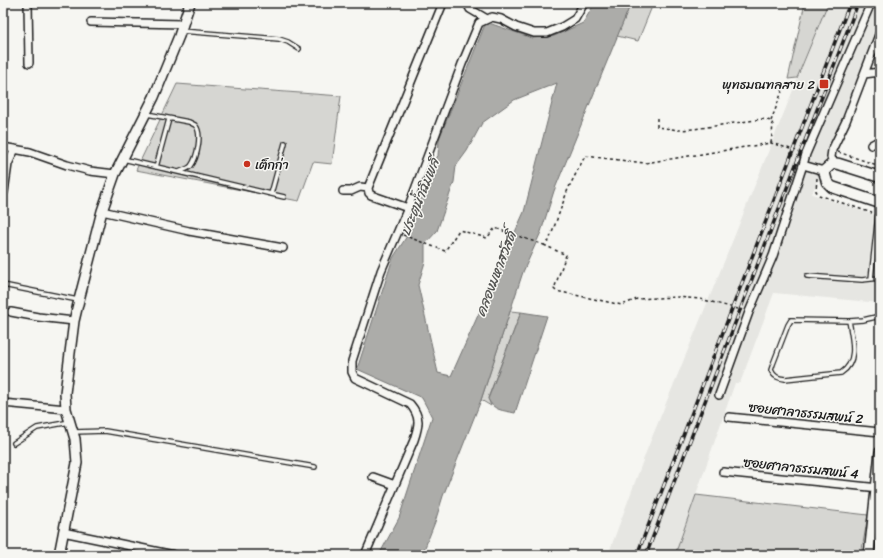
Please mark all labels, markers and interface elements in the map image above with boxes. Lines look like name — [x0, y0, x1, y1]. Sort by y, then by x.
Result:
place label: พุทธมณฑลสาย 2 — [722, 73, 815, 96]
marker: พุทธมณฑลสาย 2 — [818, 78, 830, 90]
water label: ประตูน้ำฉิมพลี — [393, 150, 449, 239]
place label: เต็กก่า — [255, 153, 289, 176]
marker: เต็กก่า — [242, 159, 252, 169]
water label: คลองมหาสวัสดิ์ — [468, 221, 526, 320]
street label: ซอยศาลาธรรมสพน์ 2 — [748, 396, 865, 431]
street label: ซอยศาลาธรรมสพน์ 4 — [742, 451, 860, 485]

